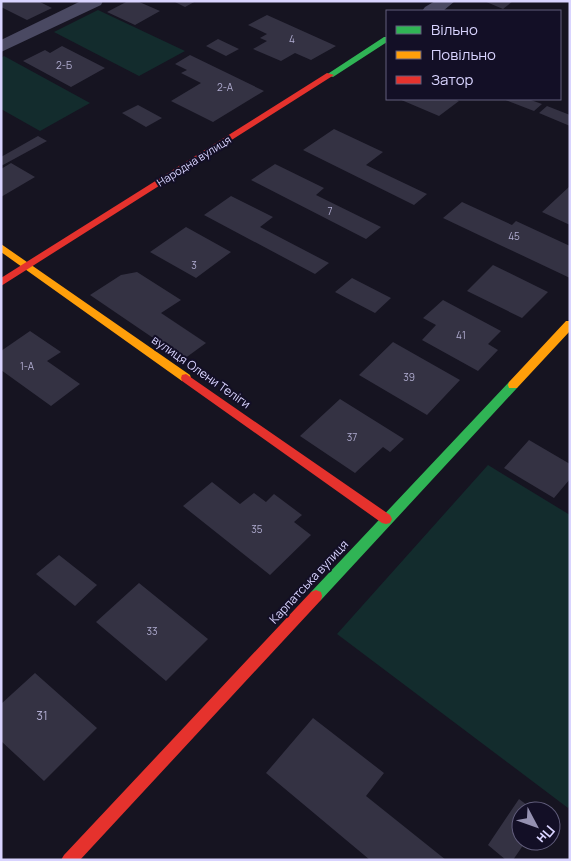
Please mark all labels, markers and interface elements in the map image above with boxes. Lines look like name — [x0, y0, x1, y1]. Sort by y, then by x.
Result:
legend — [386, 10, 561, 100]
text: Вільно — [431, 19, 478, 40]
house number: 4 — [289, 32, 295, 46]
text: Повільно — [431, 44, 496, 65]
house number: 2-Б — [56, 58, 72, 72]
text: Затор — [431, 69, 474, 90]
house number: 2-А — [217, 80, 234, 94]
street label: Народна вулиця — [154, 132, 234, 189]
house number: 7 — [327, 204, 333, 218]
house number: 45 — [508, 229, 520, 243]
house number: 3 — [191, 258, 197, 272]
house number: 41 — [456, 328, 466, 342]
street label: вулиця Олени Теліги — [148, 331, 254, 412]
house number: 1-А — [20, 359, 35, 373]
house number: 39 — [403, 370, 415, 384]
house number: 37 — [347, 430, 357, 444]
house number: 35 — [251, 522, 263, 536]
street label: Карпатська вулиця — [265, 536, 352, 627]
house number: 33 — [146, 624, 158, 638]
house number: 31 — [36, 707, 48, 724]
north arrow — [511, 801, 561, 851]
text: Пн — [533, 822, 560, 848]

